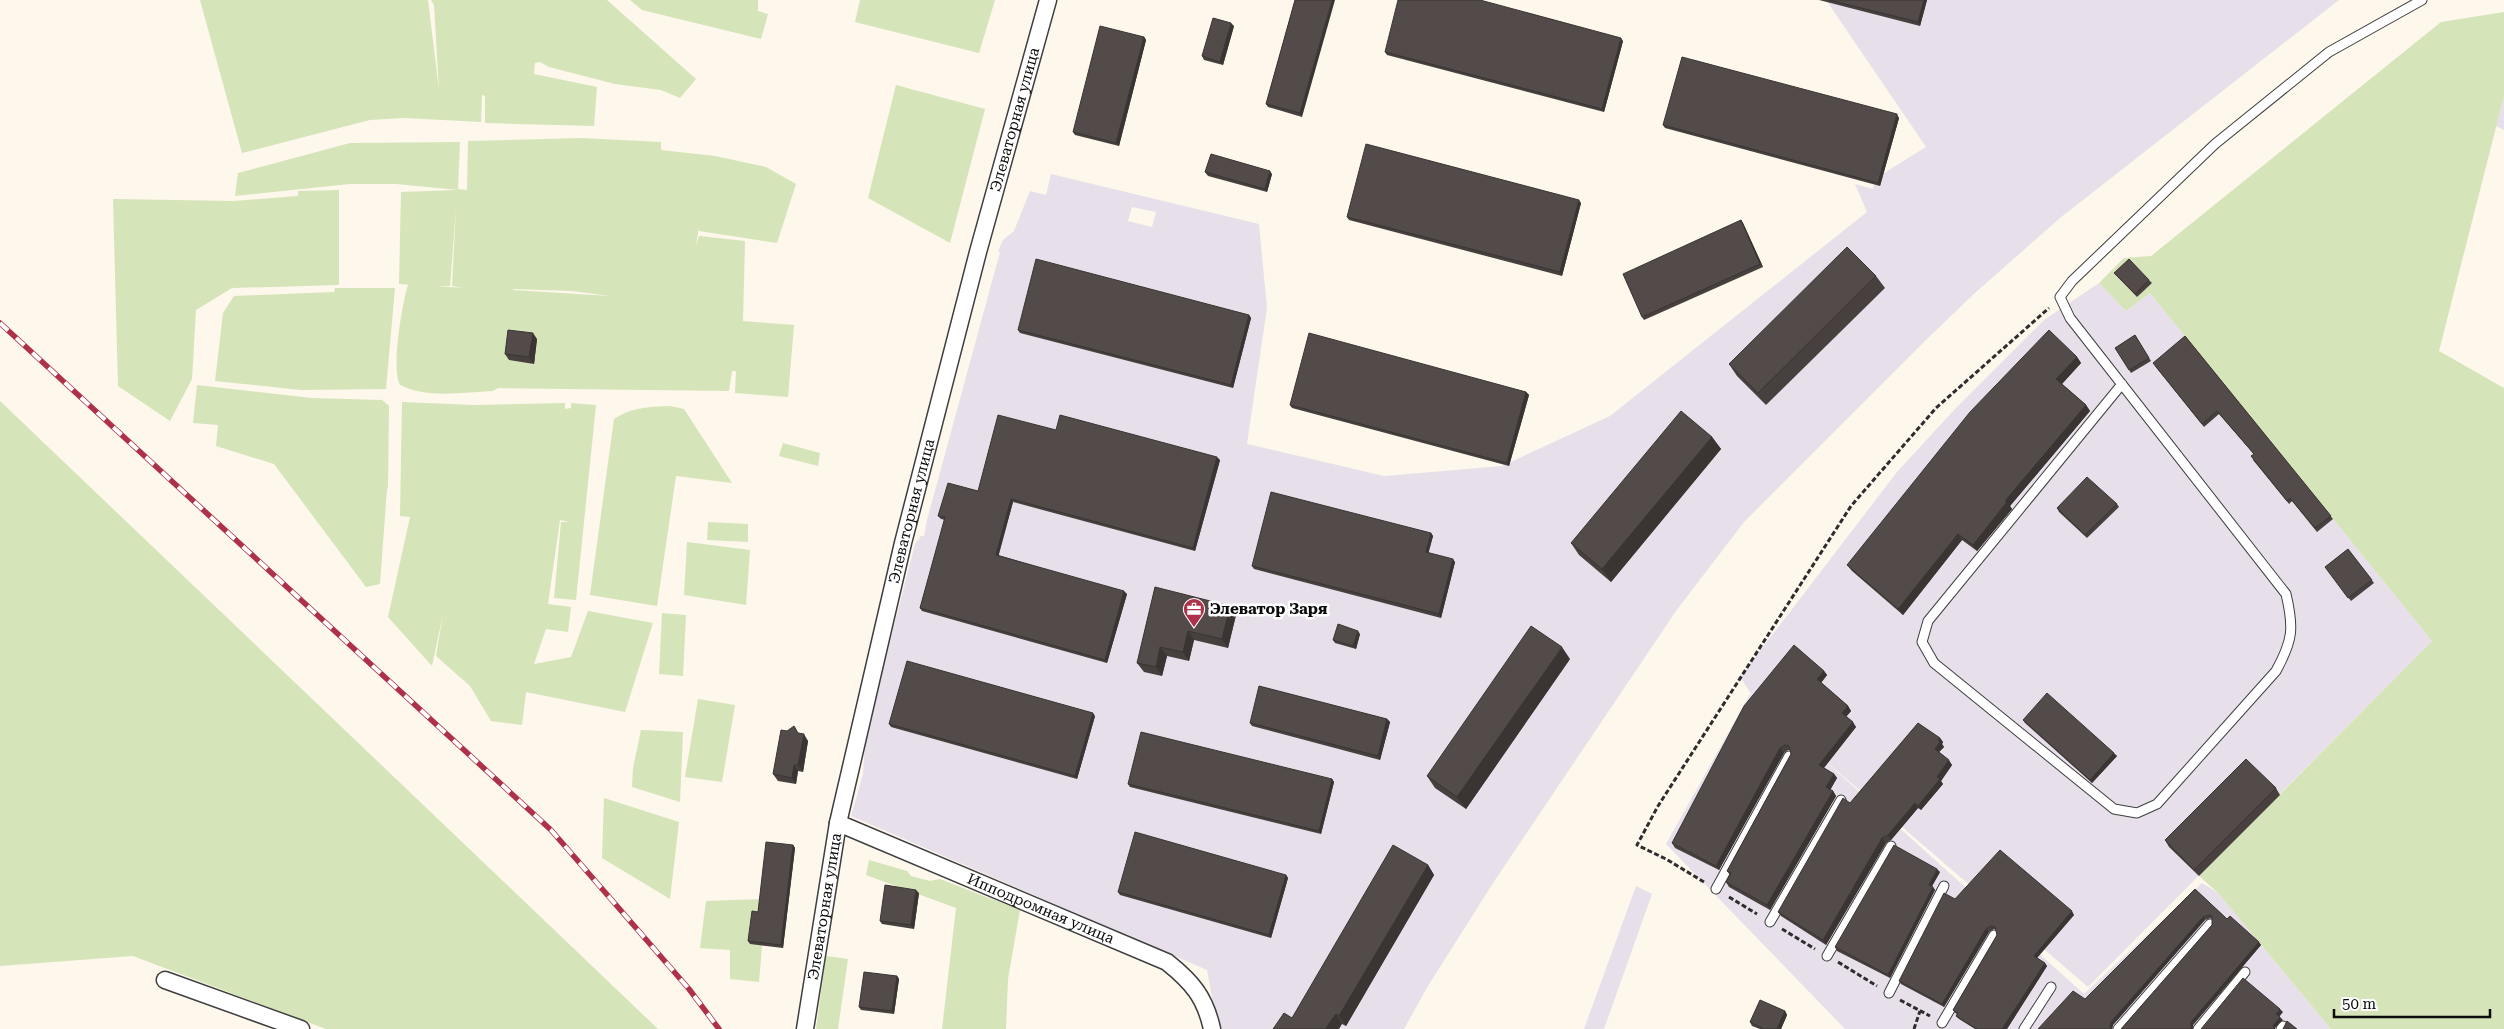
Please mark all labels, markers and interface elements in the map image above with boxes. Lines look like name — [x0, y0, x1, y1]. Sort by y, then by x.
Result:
street label: Элеваторная улица — [986, 45, 1043, 194]
street label: Элеваторная улица — [885, 437, 939, 585]
office icon: Элеватор Заря — [1182, 597, 1206, 628]
place label: Элеватор Заря — [1210, 600, 1328, 618]
street label: Элеваторная улица — [804, 832, 845, 981]
street label: Ипподромная улица — [964, 870, 1117, 948]
scale bar — [2334, 986, 2490, 1018]
text: 50 m — [2342, 995, 2377, 1013]

